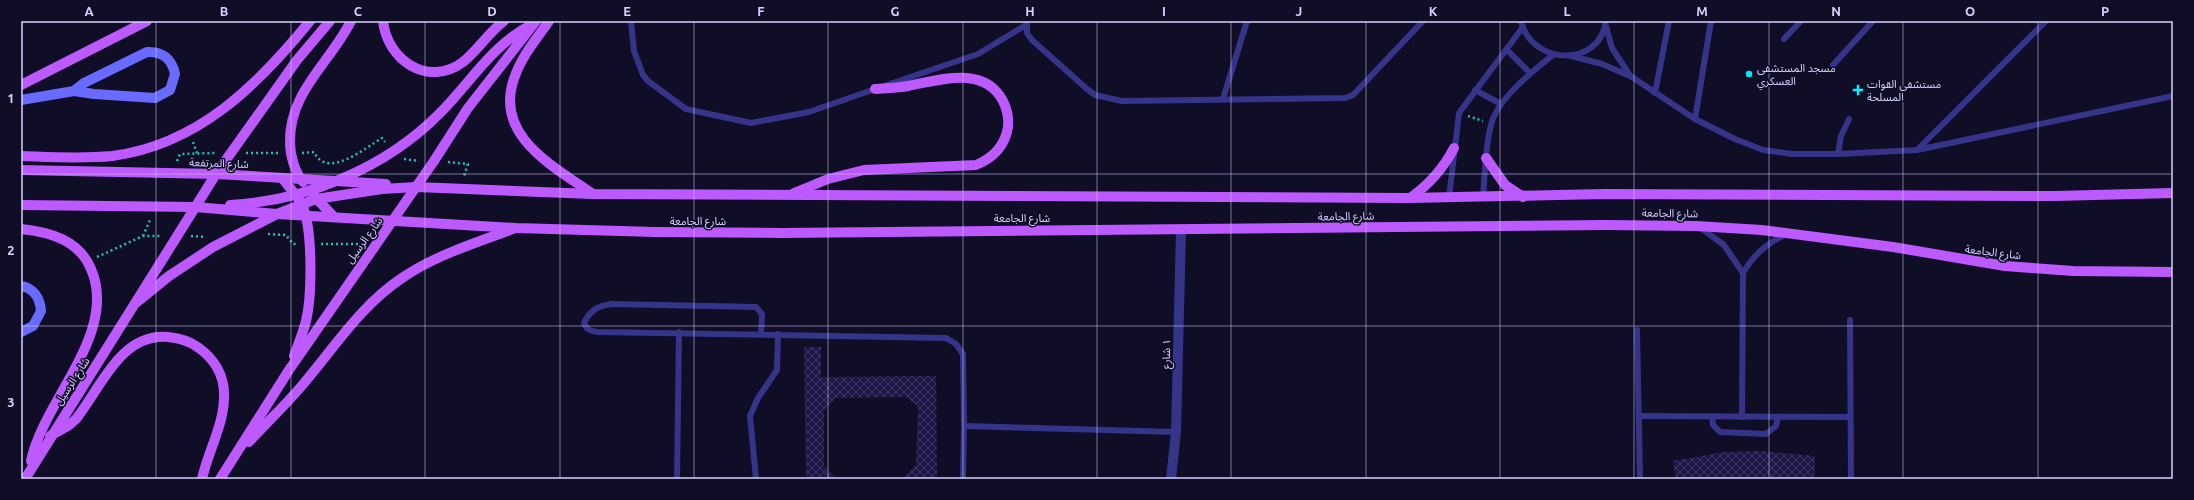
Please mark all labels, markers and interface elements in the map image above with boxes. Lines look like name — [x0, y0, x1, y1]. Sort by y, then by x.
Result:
text: A — [84, 4, 94, 18]
text: B — [220, 4, 229, 18]
text: C — [354, 4, 363, 18]
text: D — [487, 4, 497, 18]
text: E — [623, 4, 631, 18]
text: F — [757, 4, 765, 18]
text: G — [891, 4, 900, 18]
text: H — [1025, 4, 1035, 18]
text: I — [1162, 4, 1166, 18]
text: J — [1296, 4, 1302, 18]
text: K — [1429, 4, 1438, 18]
text: L — [1563, 4, 1571, 18]
text: M — [1696, 4, 1708, 18]
text: N — [1831, 4, 1841, 18]
text: O — [1965, 4, 1975, 18]
text: P — [2101, 4, 2109, 18]
place label: مسجد المستشفى العسكري — [1757, 62, 1836, 91]
marker: مسجد المستشفى العسكري — [1744, 69, 1754, 79]
place label: مستشفى القوات المسلحة — [1867, 78, 1942, 103]
marker: مستشفى القوات المسلحة — [1852, 84, 1864, 96]
text: 1 — [7, 91, 15, 105]
street label: شارع المرتفعة — [189, 156, 249, 172]
street label: شارع الجامعة — [1642, 207, 1699, 221]
street label: شارع الجامعة — [1318, 210, 1375, 224]
street label: شارع الجامعة — [994, 212, 1051, 226]
street label: شارع الرسيل — [343, 214, 387, 267]
street label: شارع الجامعة — [670, 215, 727, 229]
text: 2 — [7, 243, 15, 257]
street label: شارع الجامعة — [1964, 243, 2022, 263]
street label: ١ شارع — [1160, 339, 1174, 369]
street label: شارع الرسيل — [52, 355, 94, 408]
text: 3 — [7, 395, 15, 409]

